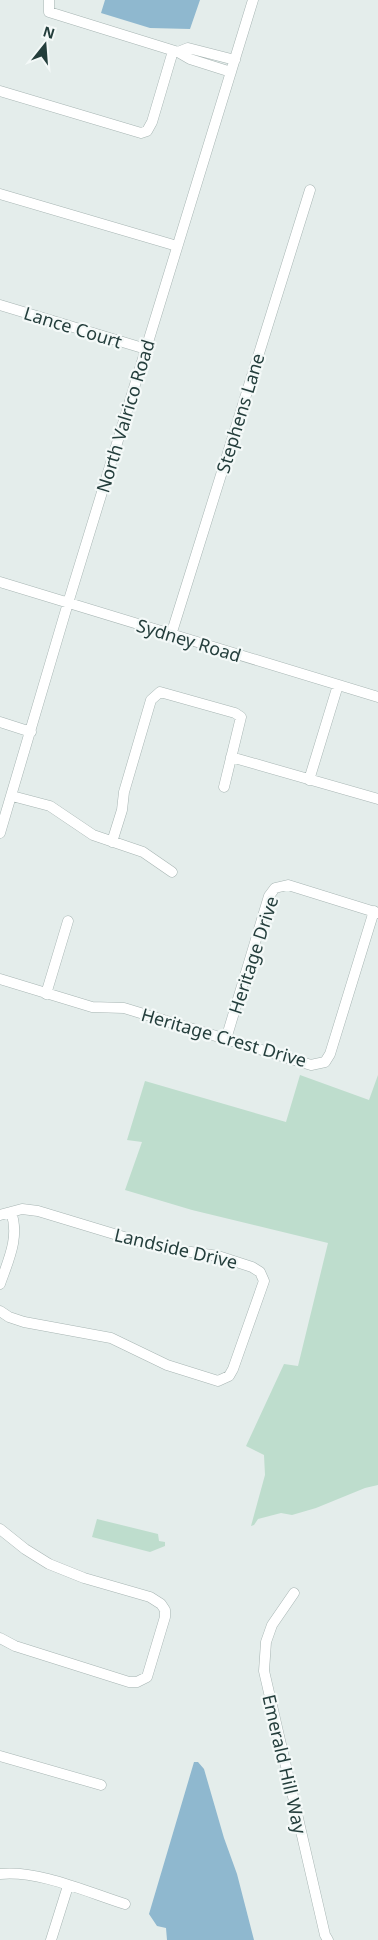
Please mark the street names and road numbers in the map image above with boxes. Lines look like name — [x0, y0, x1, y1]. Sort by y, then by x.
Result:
street label: Lance Court — [21, 301, 125, 353]
street label: North Valrico Road — [90, 336, 160, 496]
street label: Stephens Lane — [210, 350, 270, 476]
street label: Sydney Road — [134, 613, 244, 667]
street label: Heritage Drive — [223, 893, 283, 1017]
street label: Heritage Crest Drive — [139, 1002, 309, 1072]
street label: Landside Drive — [112, 1222, 240, 1274]
street label: Emerald Hill Way — [257, 1692, 313, 1837]

